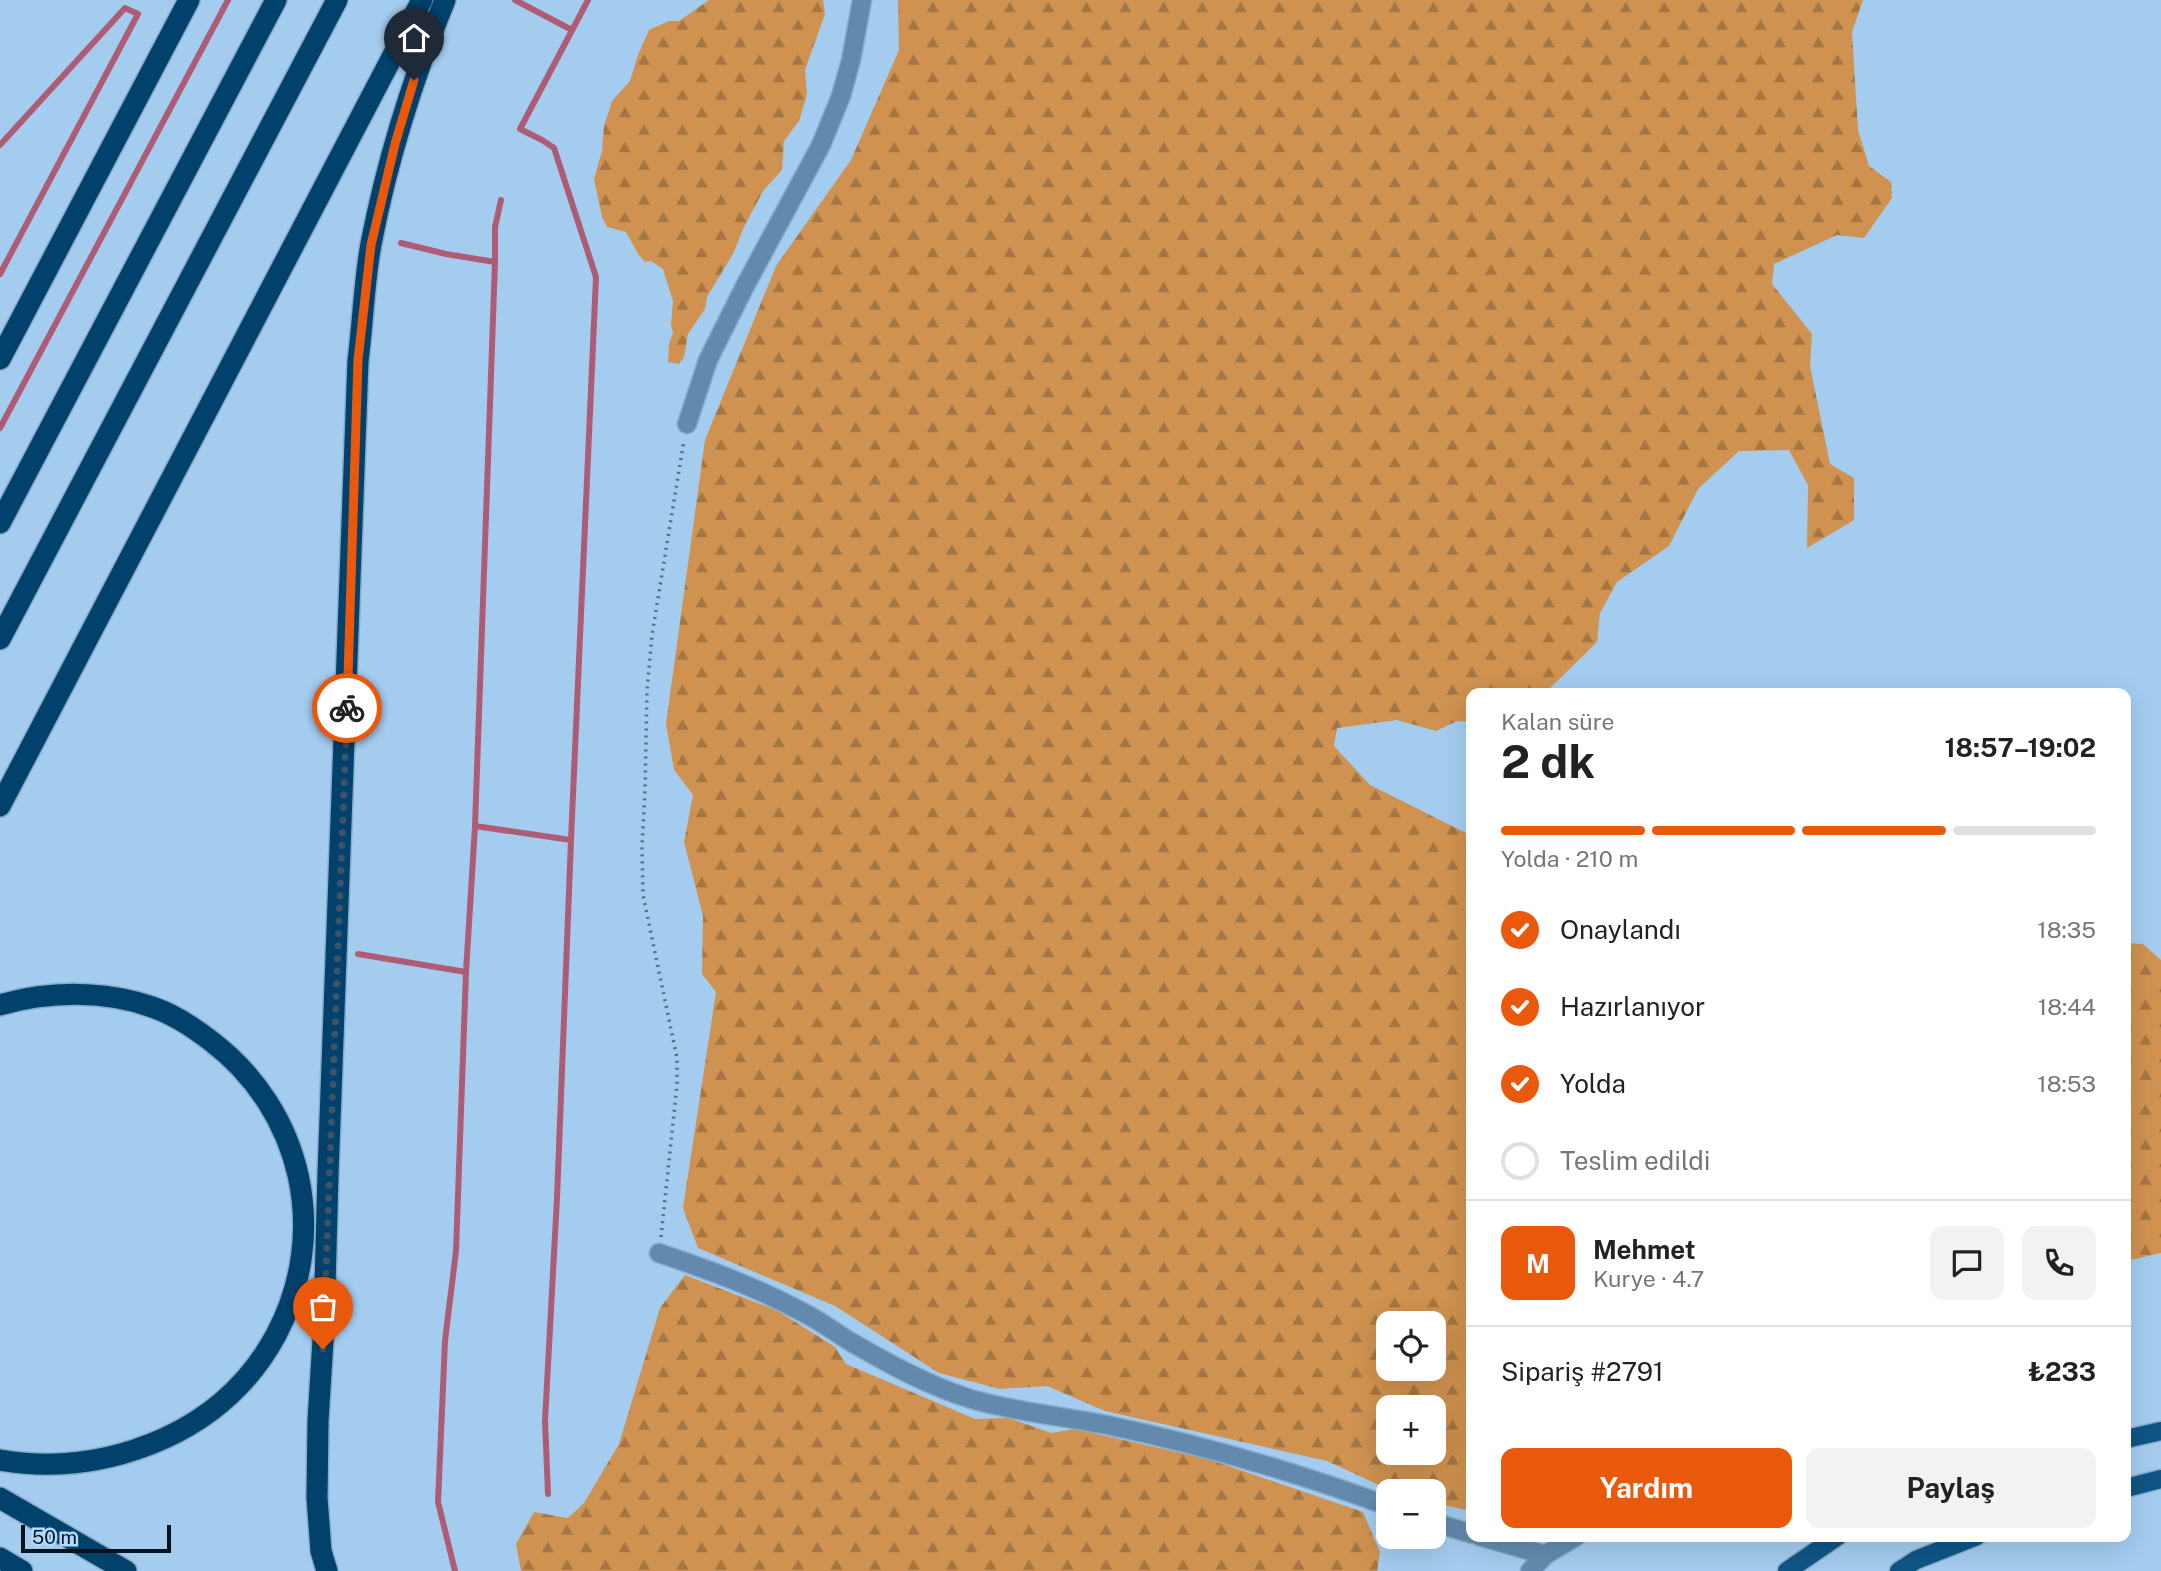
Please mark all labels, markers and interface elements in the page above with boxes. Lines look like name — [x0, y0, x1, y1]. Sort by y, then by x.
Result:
pin — [384, 8, 444, 80]
icon: home — [395, 19, 433, 57]
courier — [312, 673, 382, 743]
icon: bike — [328, 689, 366, 727]
text: Kalan süre — [1501, 708, 1615, 735]
text: 18:57–19:02 — [1944, 732, 2096, 763]
text: 2 dk — [1501, 734, 1595, 788]
text: Yolda · 210 m — [1501, 845, 1638, 872]
icon: check — [1501, 911, 1539, 949]
text: Onaylandı — [1560, 914, 1681, 945]
text: 18:35 — [2037, 916, 2096, 943]
icon: check — [1501, 988, 1539, 1026]
text: Hazırlanıyor — [1560, 991, 1705, 1022]
text: 18:44 — [2038, 993, 2096, 1020]
icon: check — [1501, 1065, 1539, 1103]
text: Yolda — [1560, 1068, 1626, 1099]
text: 18:53 — [2037, 1070, 2096, 1097]
text: Teslim edildi — [1560, 1145, 1710, 1176]
button: chat — [1930, 1226, 2004, 1300]
button: phone — [2022, 1226, 2096, 1300]
text: Mehmet — [1593, 1234, 1696, 1265]
text: M — [1526, 1248, 1550, 1279]
text: Kurye · 4.7 — [1593, 1265, 1704, 1292]
pin — [293, 1277, 353, 1349]
icon: bag — [304, 1288, 342, 1326]
map controls — [1376, 1311, 1446, 1549]
button: locate — [1376, 1311, 1446, 1381]
text: Sipariş #2791 — [1501, 1356, 1664, 1387]
text: ₺233 — [2028, 1356, 2096, 1387]
button: + — [1376, 1395, 1446, 1465]
button: Yardım — [1501, 1448, 1792, 1528]
button: Paylaş — [1806, 1448, 2096, 1528]
button: − — [1376, 1479, 1446, 1549]
scale bar — [21, 1522, 172, 1554]
text: 50 m — [32, 1526, 77, 1548]

